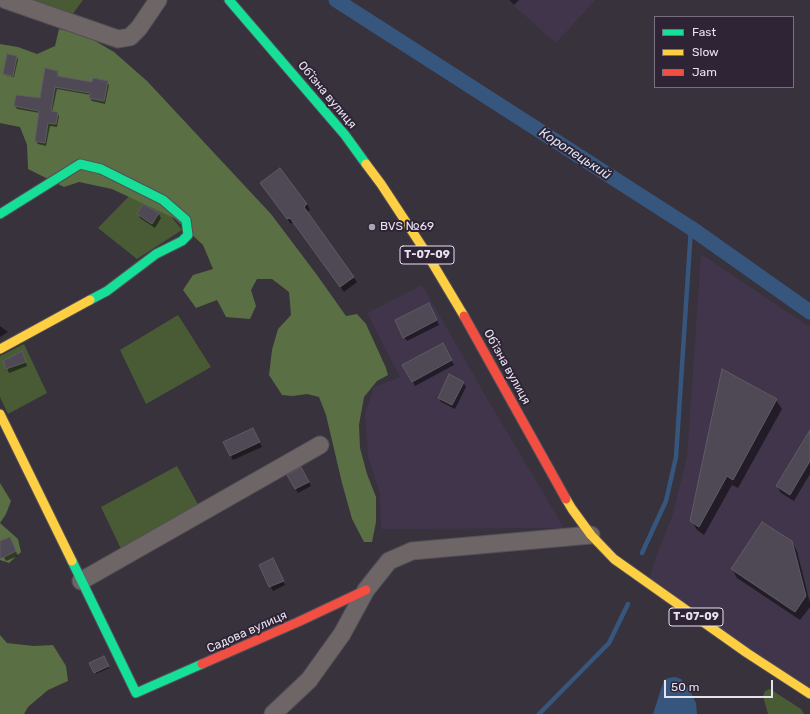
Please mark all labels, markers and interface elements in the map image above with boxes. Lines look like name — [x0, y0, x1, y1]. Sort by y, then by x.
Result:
legend — [654, 16, 794, 88]
text: Fast — [692, 25, 716, 39]
text: Slow — [692, 45, 719, 59]
street label: Обʼїзна вулиця — [295, 58, 359, 132]
text: Jam — [692, 65, 717, 79]
water label: Коропецький — [536, 125, 614, 183]
place label: BVS №69 — [380, 220, 434, 234]
marker: BVS №69 — [367, 222, 377, 232]
road number: Т-07-09 — [400, 246, 454, 264]
street label: Обʼїзна вулиця — [480, 327, 534, 407]
street label: Садова вулиця — [205, 608, 289, 656]
road number: Т-07-09 — [669, 608, 723, 626]
scale bar — [666, 672, 775, 698]
text: 50 m — [671, 680, 699, 694]

